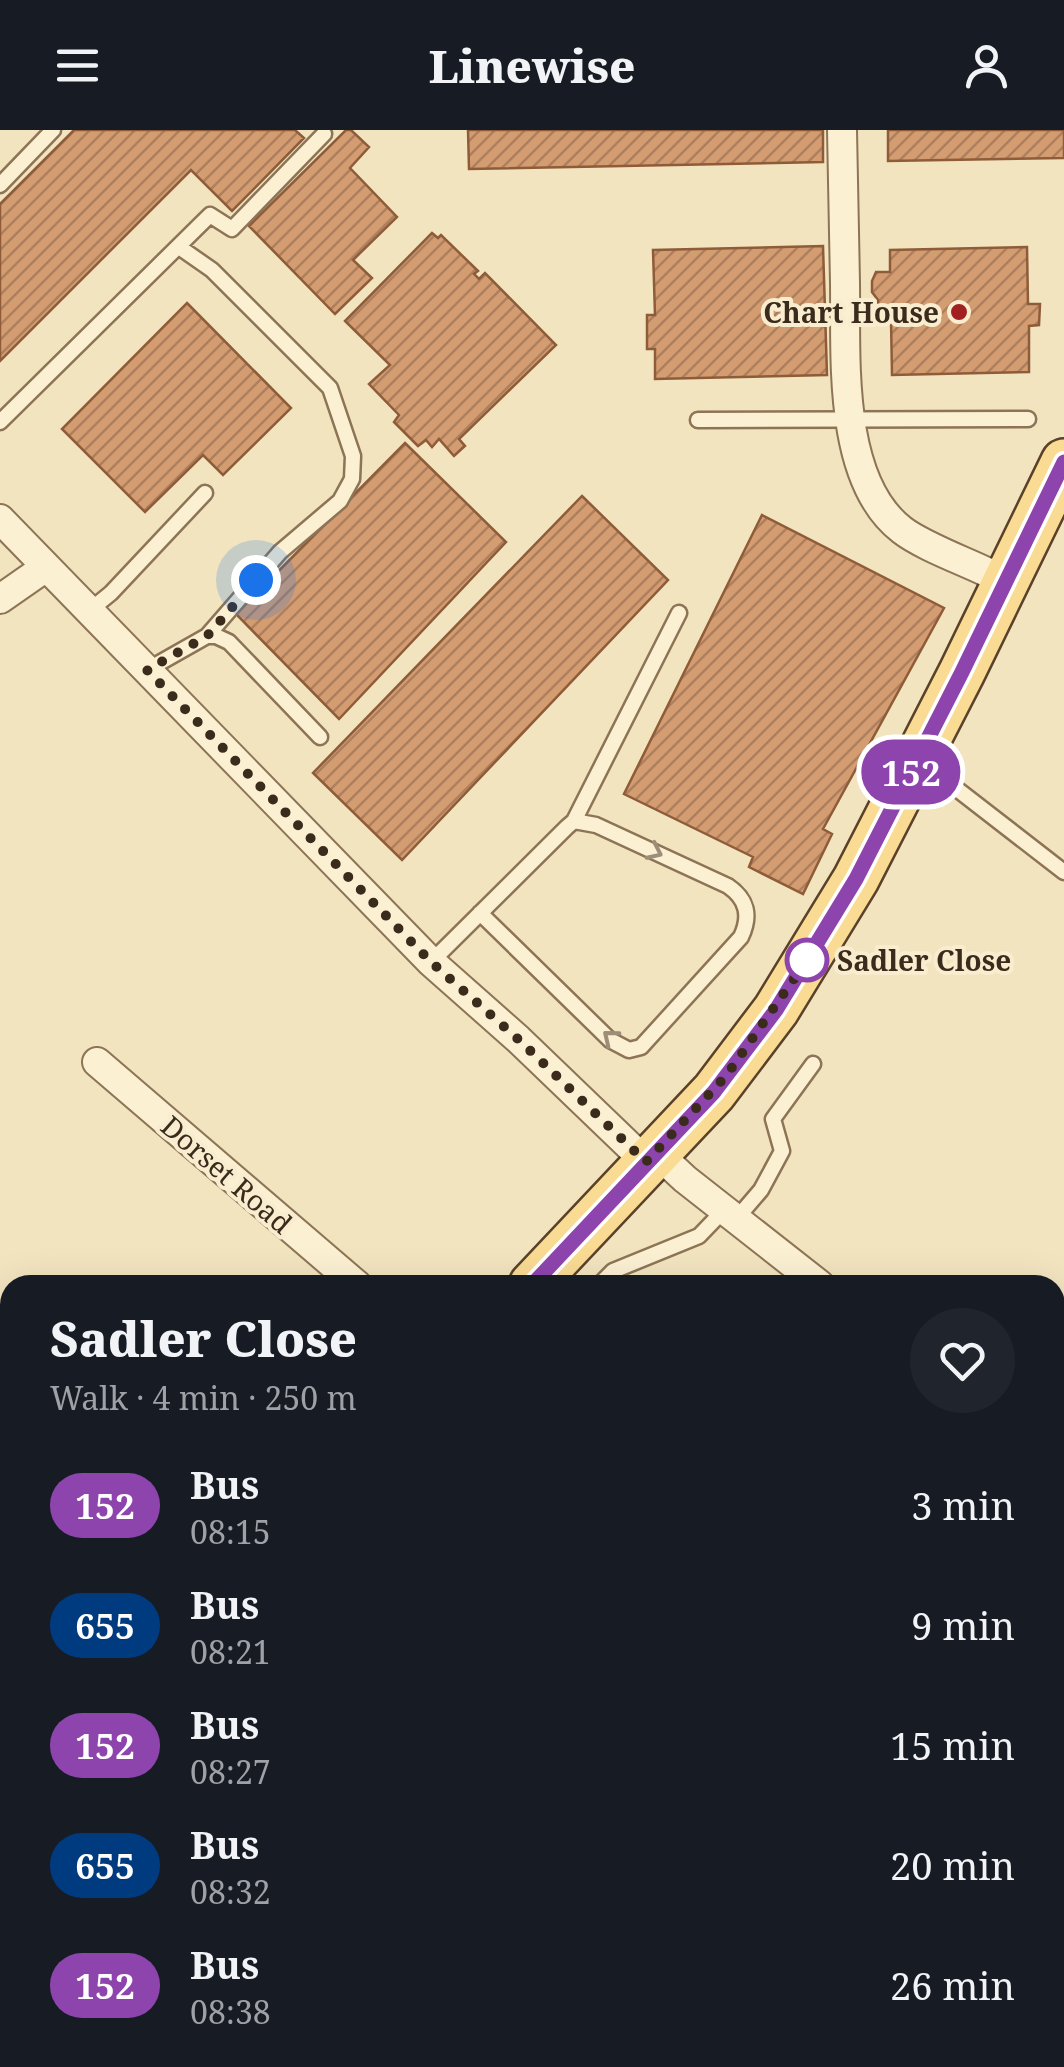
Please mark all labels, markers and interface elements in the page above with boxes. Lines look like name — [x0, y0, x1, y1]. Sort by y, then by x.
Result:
text: Linewise — [429, 35, 635, 96]
icon: menu — [50, 38, 105, 93]
icon: person — [959, 38, 1014, 93]
place label: Chart House — [763, 293, 939, 331]
marker: Chart House — [948, 301, 970, 323]
your location — [231, 555, 281, 605]
line badge: 152 — [854, 740, 968, 804]
text: 152 — [881, 749, 941, 796]
one-way arrow — [645, 840, 663, 860]
marker: Sadler Close — [786, 939, 828, 981]
place label: Sadler Close — [837, 941, 1011, 979]
one-way arrow — [603, 1031, 621, 1049]
street label: Dorset Road — [153, 1107, 301, 1241]
text: Sadler Close — [50, 1306, 357, 1371]
button: heart — [910, 1308, 1015, 1413]
text: Walk · 4 min · 250 m — [50, 1376, 357, 1419]
text: Bus — [190, 1458, 259, 1510]
text: 3 min — [911, 1479, 1015, 1531]
text: 152 — [75, 1482, 135, 1529]
text: 08:15 — [190, 1510, 271, 1553]
text: Bus — [190, 1578, 259, 1630]
text: 9 min — [911, 1599, 1015, 1651]
text: 655 — [75, 1602, 135, 1649]
text: 08:21 — [190, 1630, 271, 1673]
text: Bus — [190, 1698, 259, 1750]
text: 15 min — [890, 1719, 1015, 1771]
text: 152 — [75, 1722, 135, 1769]
text: 08:27 — [190, 1750, 271, 1793]
text: Bus — [190, 1818, 259, 1870]
text: 20 min — [890, 1839, 1015, 1891]
text: 655 — [75, 1842, 135, 1889]
text: 08:32 — [190, 1870, 271, 1913]
text: Bus — [190, 1938, 259, 1990]
text: 26 min — [890, 1959, 1015, 2011]
text: 152 — [75, 1962, 135, 2009]
text: 08:38 — [190, 1990, 271, 2033]

